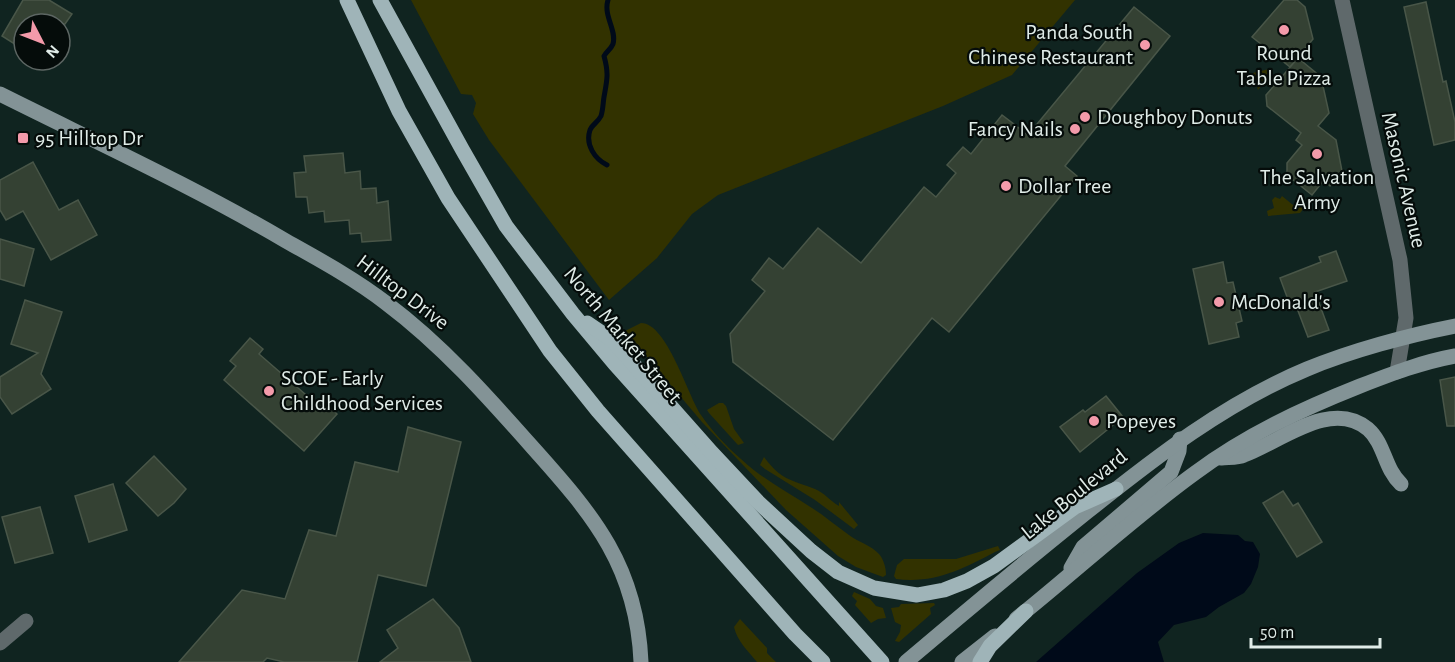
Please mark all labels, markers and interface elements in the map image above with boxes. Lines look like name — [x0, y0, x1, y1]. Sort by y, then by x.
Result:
north arrow — [12, 12, 72, 72]
place label: Panda South Chinese Restaurant — [968, 21, 1133, 68]
marker: Round Table Pizza — [1277, 23, 1291, 37]
marker: Panda South Chinese Restaurant — [1138, 38, 1152, 52]
text: N — [43, 42, 62, 61]
place label: Round Table Pizza — [1236, 42, 1332, 89]
place label: Doughboy Donuts — [1097, 106, 1253, 128]
marker: Doughboy Donuts — [1078, 110, 1092, 124]
street label: Masonic Avenue — [1378, 110, 1430, 250]
place label: Fancy Nails — [968, 118, 1063, 140]
marker: Fancy Nails — [1068, 122, 1082, 136]
place label: 95 Hilltop Dr — [35, 127, 143, 149]
marker: 95 Hilltop Dr — [16, 131, 30, 145]
marker: The Salvation Army — [1310, 147, 1324, 161]
place label: The Salvation Army — [1260, 166, 1374, 213]
place label: Dollar Tree — [1018, 175, 1111, 197]
marker: Dollar Tree — [999, 179, 1013, 193]
street label: Hilltop Drive — [353, 250, 453, 334]
street label: North Market Street — [560, 262, 686, 408]
place label: McDonald's — [1231, 291, 1331, 313]
marker: McDonald's — [1212, 295, 1226, 309]
place label: SCOE - Early Childhood Services — [281, 367, 443, 414]
marker: SCOE - Early Childhood Services — [262, 384, 276, 398]
place label: Popeyes — [1106, 410, 1176, 432]
marker: Popeyes — [1087, 414, 1101, 428]
street label: Lake Boulevard — [1017, 445, 1131, 543]
scale bar — [1251, 611, 1380, 649]
text: 50 m — [1260, 624, 1294, 642]

